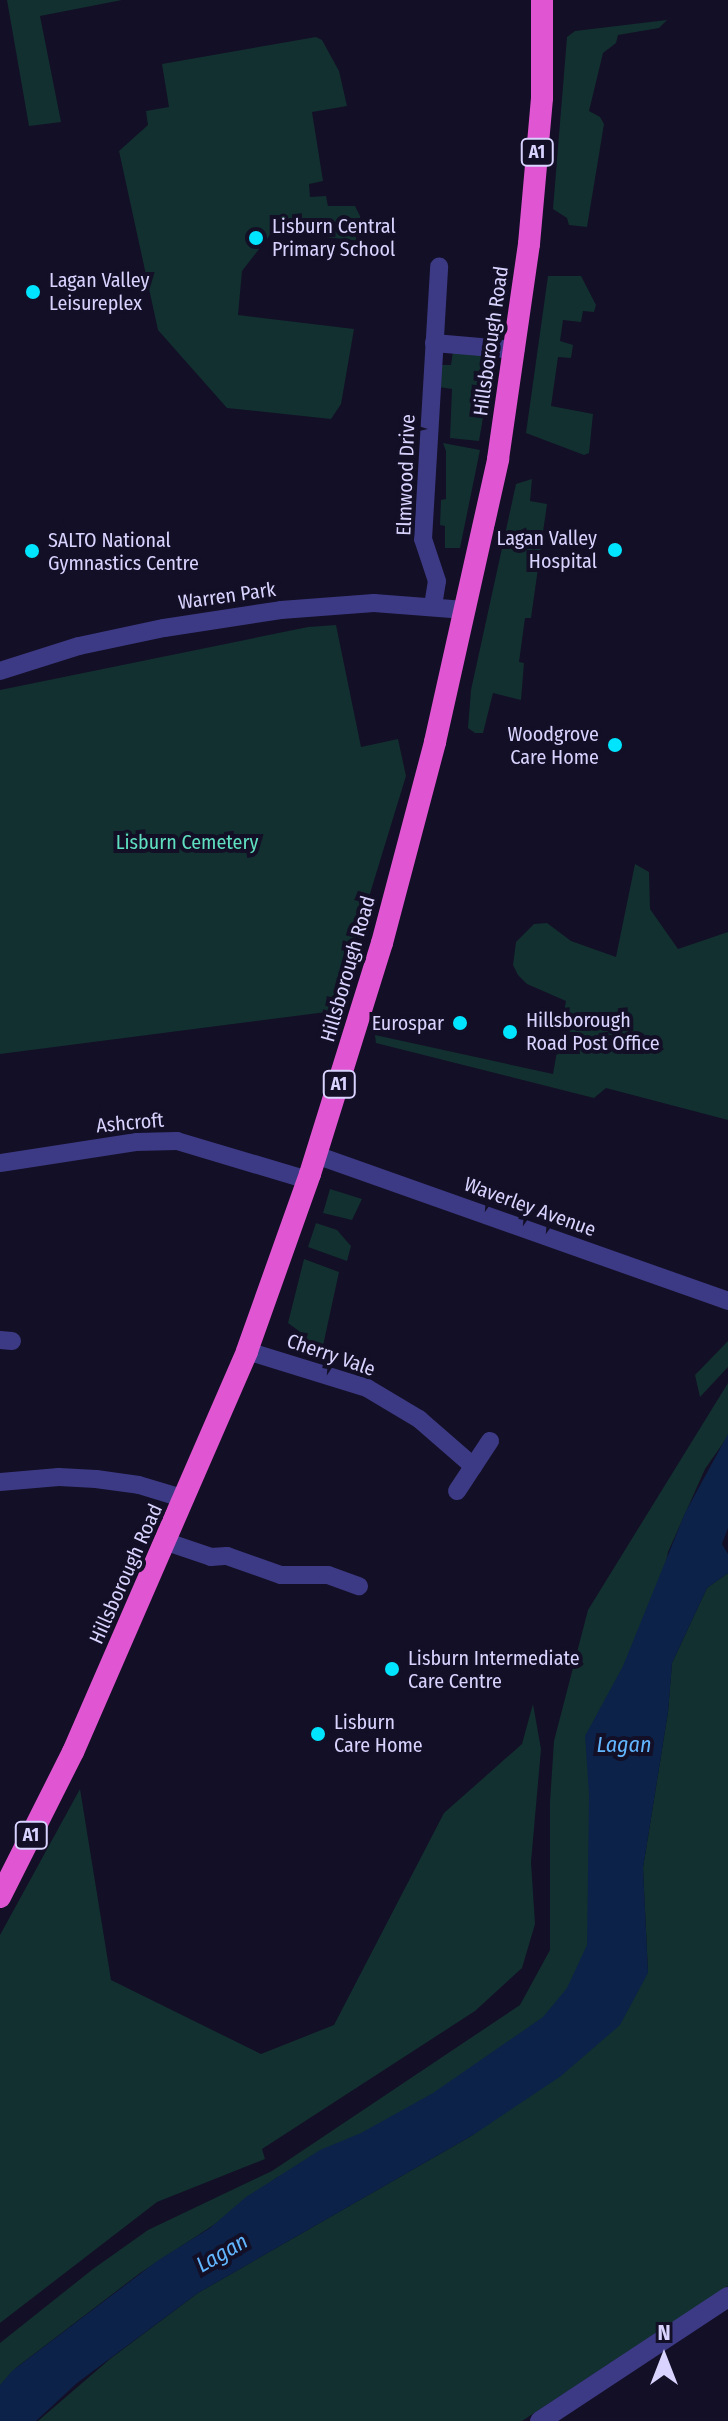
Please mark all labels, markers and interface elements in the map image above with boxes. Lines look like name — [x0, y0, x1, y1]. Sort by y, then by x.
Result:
road number: A1 — [519, 138, 555, 166]
place label: Lisburn Central Primary School — [272, 214, 396, 261]
marker: Lisburn Central Primary School — [247, 229, 265, 247]
street label: Hillsborough Road — [469, 265, 513, 417]
place label: Lagan Valley Leisureplex — [49, 268, 150, 315]
marker: Lagan Valley Leisureplex — [24, 283, 42, 301]
street label: Elmwood Drive — [392, 414, 420, 536]
place label: Lagan Valley Hospital — [496, 526, 597, 573]
place label: SALTO National Gymnastics Centre — [48, 528, 199, 575]
marker: Lagan Valley Hospital — [604, 539, 626, 561]
marker: SALTO National Gymnastics Centre — [23, 542, 41, 560]
street label: Warren Park — [177, 577, 277, 615]
place label: Woodgrove Care Home — [508, 722, 599, 769]
marker: Woodgrove Care Home — [606, 736, 624, 754]
park label: Lisburn Cemetery — [116, 830, 258, 854]
street label: Hillsborough Road — [316, 893, 380, 1045]
place label: Hillsborough Road Post Office — [526, 1008, 660, 1055]
place label: Eurospar — [372, 1011, 444, 1035]
marker: Eurospar — [451, 1014, 469, 1032]
marker: Hillsborough Road Post Office — [501, 1023, 519, 1041]
road number: A1 — [321, 1070, 357, 1098]
street label: Ashcroft — [95, 1108, 165, 1138]
street label: Waverley Avenue — [461, 1172, 599, 1242]
street label: Cherry Vale — [284, 1329, 378, 1381]
street label: Hillsborough Road — [84, 1500, 168, 1648]
place label: Lisburn Intermediate Care Centre — [408, 1646, 580, 1693]
marker: Lisburn Intermediate Care Centre — [383, 1660, 401, 1678]
place label: Lisburn Care Home — [334, 1710, 423, 1757]
marker: Lisburn Care Home — [309, 1725, 327, 1743]
water label: Lagan — [596, 1732, 652, 1758]
road number: A1 — [13, 1821, 49, 1849]
water label: Lagan — [192, 2228, 252, 2278]
north arrow — [624, 2317, 704, 2397]
text: N — [657, 2319, 671, 2346]

